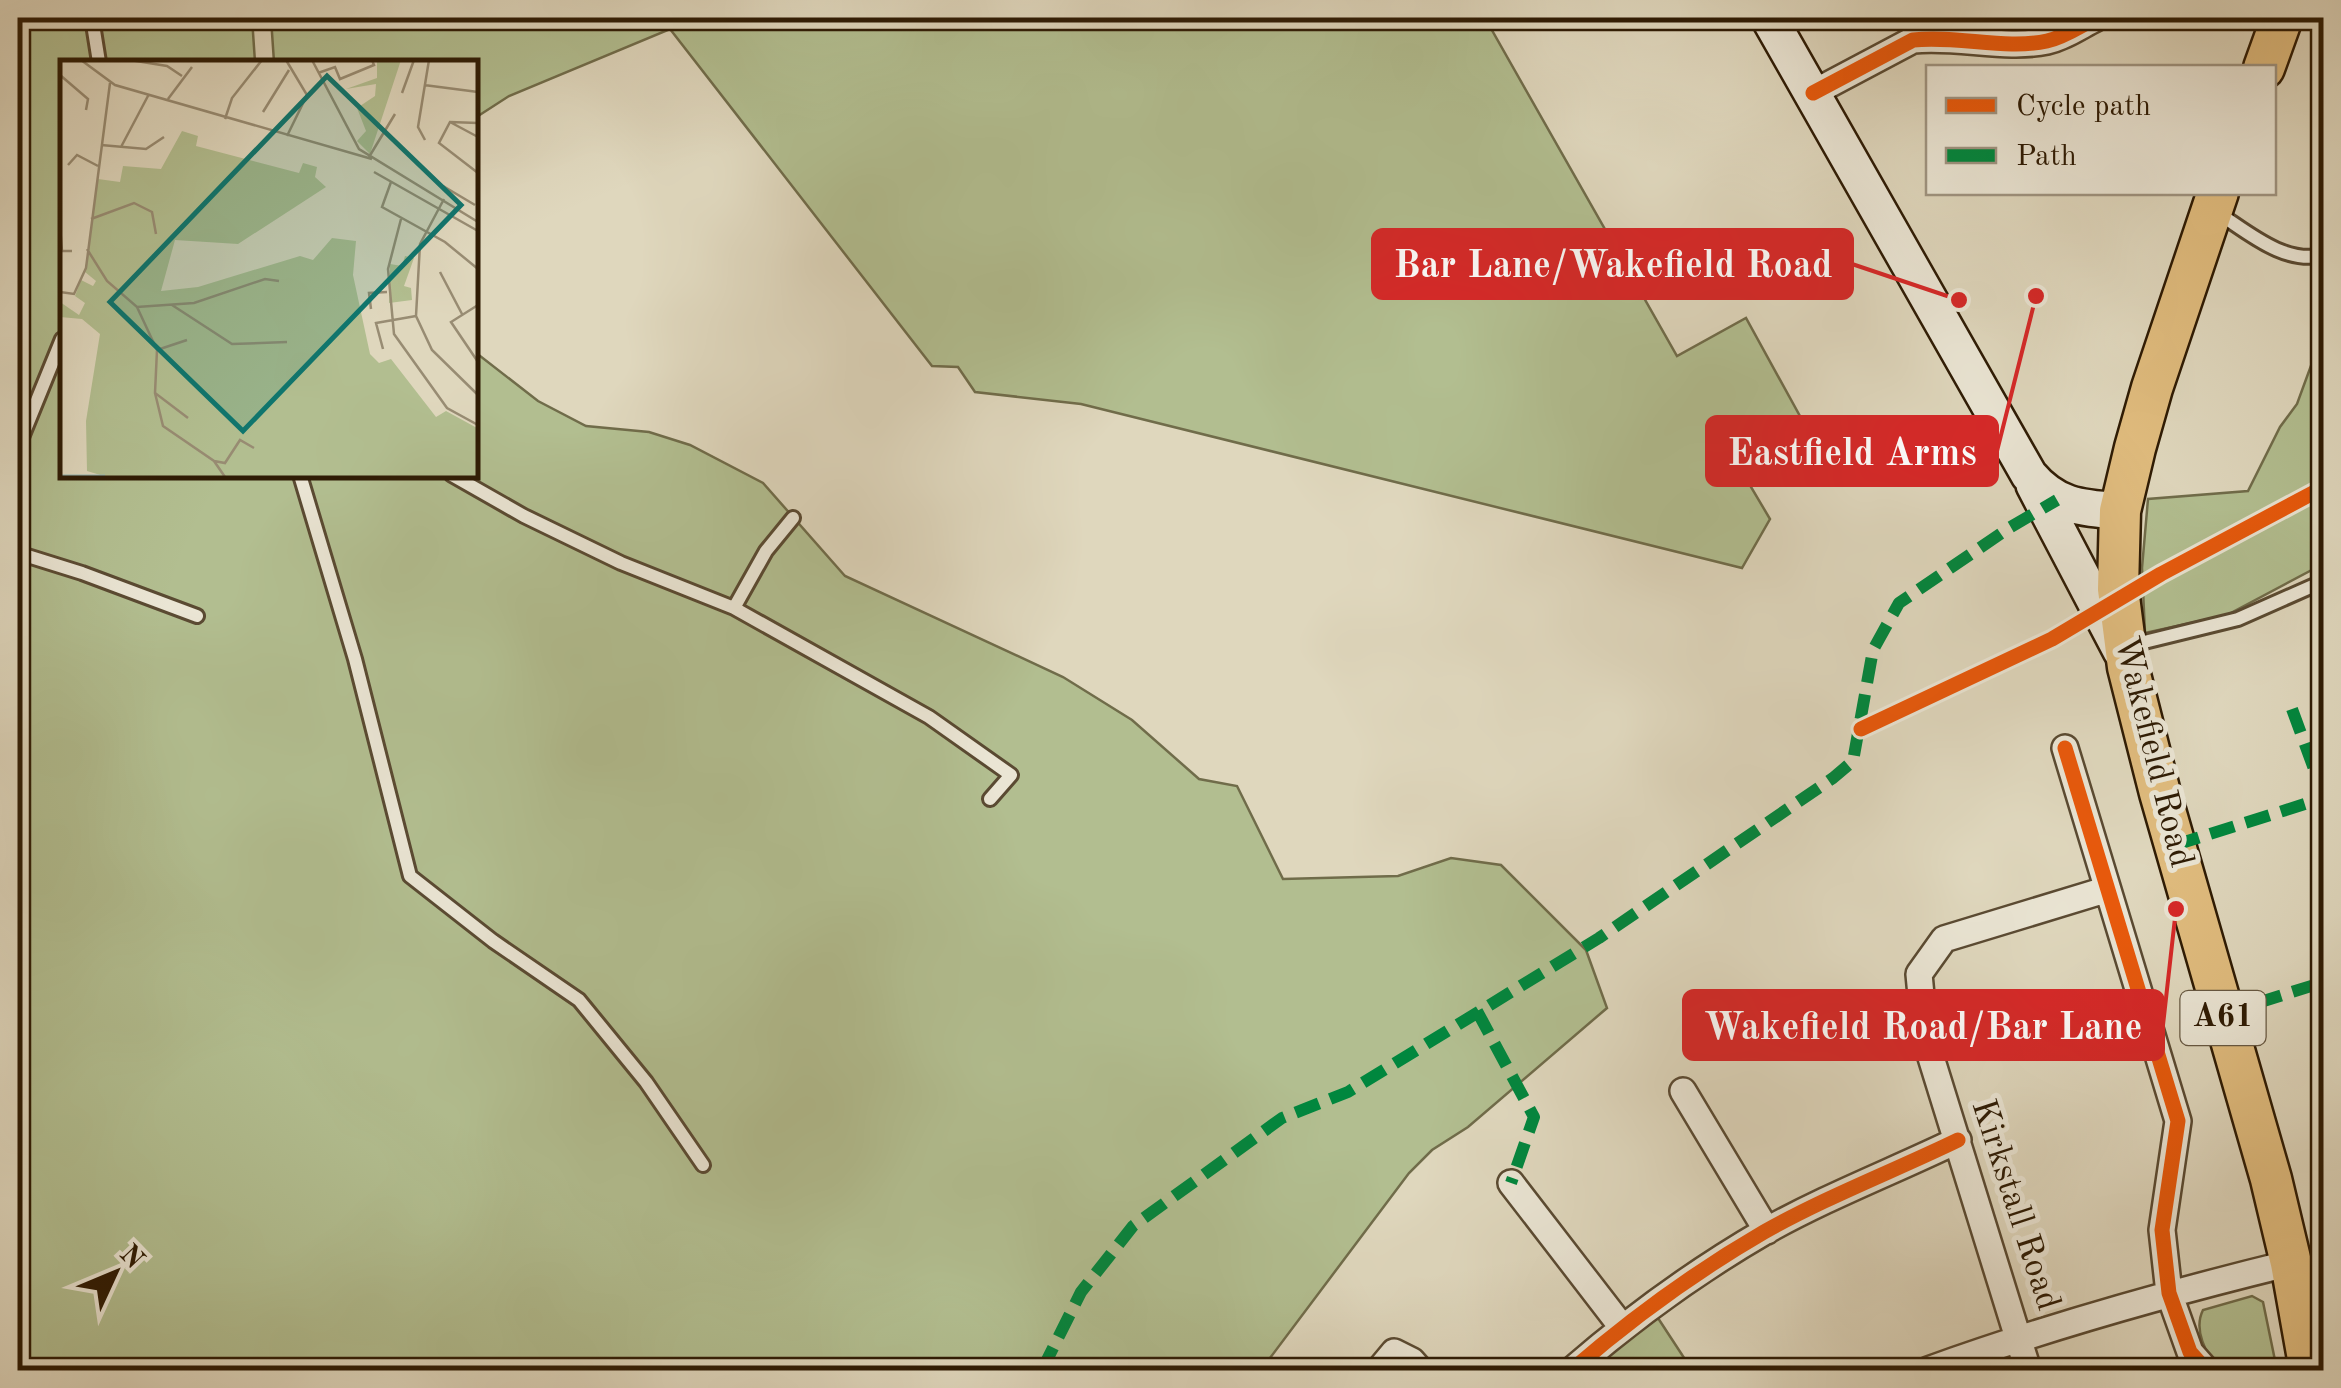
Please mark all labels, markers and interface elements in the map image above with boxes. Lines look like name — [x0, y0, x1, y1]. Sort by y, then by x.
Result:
inset map — [60, 60, 478, 478]
legend — [1926, 65, 2276, 195]
text: Cycle path — [2016, 92, 2151, 122]
text: Path — [2016, 142, 2077, 172]
callout: Bar Lane/Wakefield Road — [1373, 230, 1852, 298]
text: Bar Lane/Wakefield Road — [1394, 248, 1832, 286]
callout: Eastfield Arms — [1707, 417, 1997, 485]
text: Eastfield Arms — [1727, 436, 1977, 474]
street label: Wakefield Road — [2107, 633, 2199, 871]
callout: Wakefield Road/Bar Lane — [1684, 991, 2163, 1059]
road number: A61 — [2180, 991, 2266, 1045]
text: Wakefield Road/Bar Lane — [1704, 1010, 2142, 1048]
street label: Kirkstall Road — [1964, 1095, 2066, 1315]
north arrow — [65, 1223, 165, 1323]
text: N — [113, 1240, 149, 1276]

